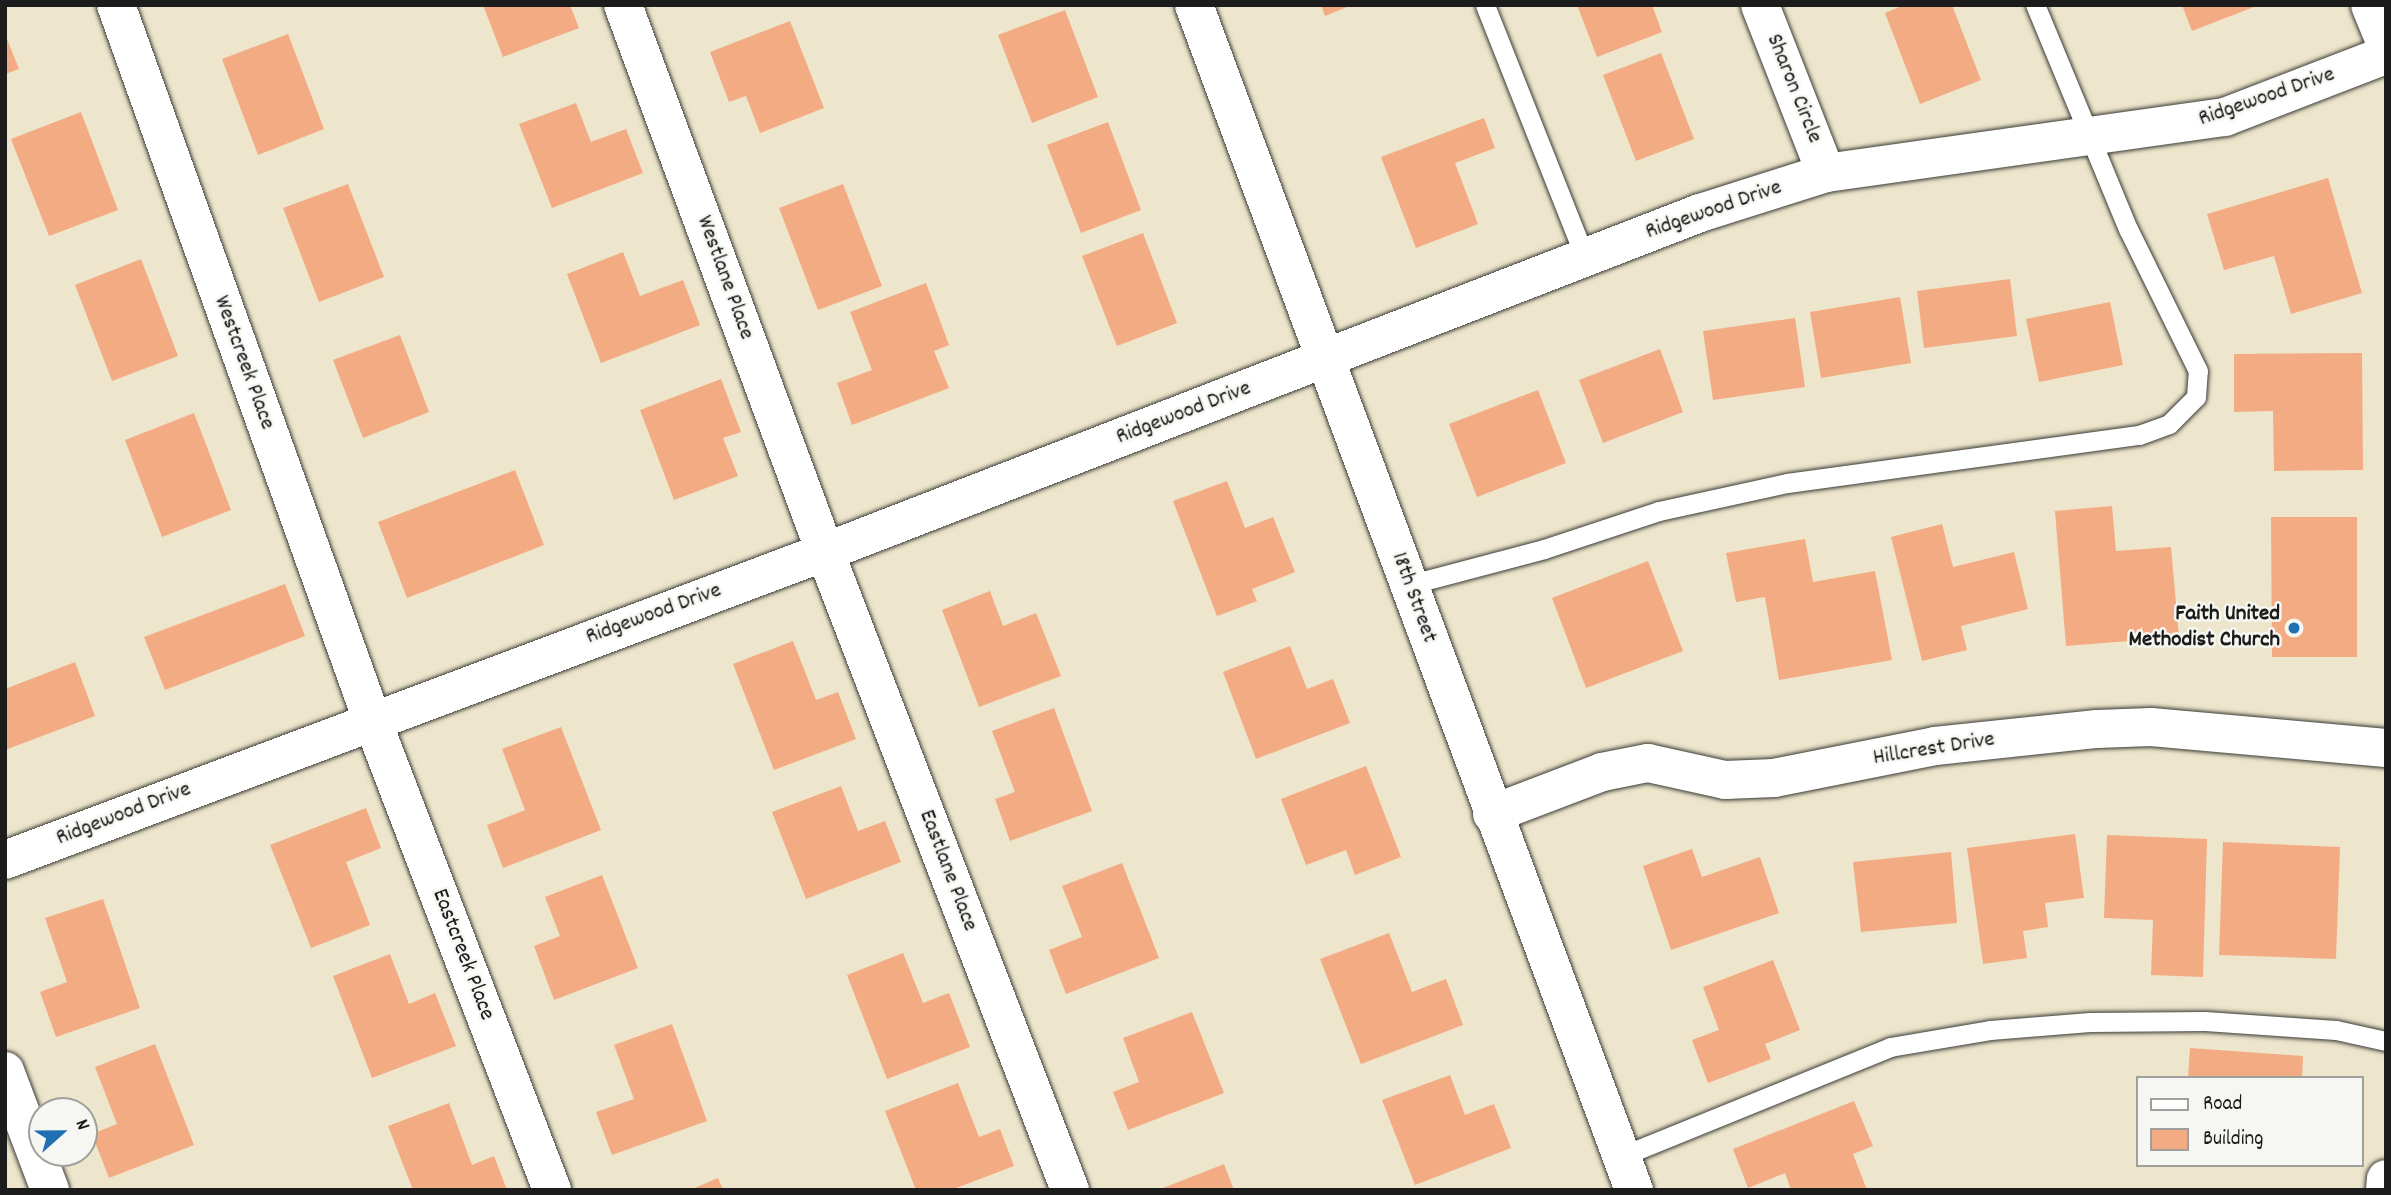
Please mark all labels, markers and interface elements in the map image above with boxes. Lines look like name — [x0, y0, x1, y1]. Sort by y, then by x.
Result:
street label: Sharon Circle — [1759, 30, 1827, 148]
street label: Ridgewood Drive — [2195, 62, 2339, 134]
street label: Ridgewood Drive — [1642, 175, 1786, 247]
street label: Westlane Place — [689, 212, 759, 344]
street label: Westcreek Place — [206, 292, 280, 434]
street label: Ridgewood Drive — [1113, 376, 1255, 452]
street label: 18th Street — [1384, 549, 1442, 647]
street label: Ridgewood Drive — [583, 578, 725, 652]
place label: Faith United Methodist Church — [2129, 601, 2280, 655]
marker: Faith United Methodist Church — [2286, 620, 2302, 636]
street label: Hillcrest Drive — [1871, 727, 1997, 773]
street label: Ridgewood Drive — [53, 777, 195, 853]
street label: Eastlane Place — [911, 806, 983, 936]
street label: Eastcreek Place — [424, 886, 500, 1024]
legend — [2136, 1076, 2363, 1167]
text: Road — [2203, 1090, 2242, 1120]
north arrow — [28, 1097, 98, 1167]
text: N — [67, 1116, 95, 1134]
text: Building — [2203, 1125, 2263, 1155]

